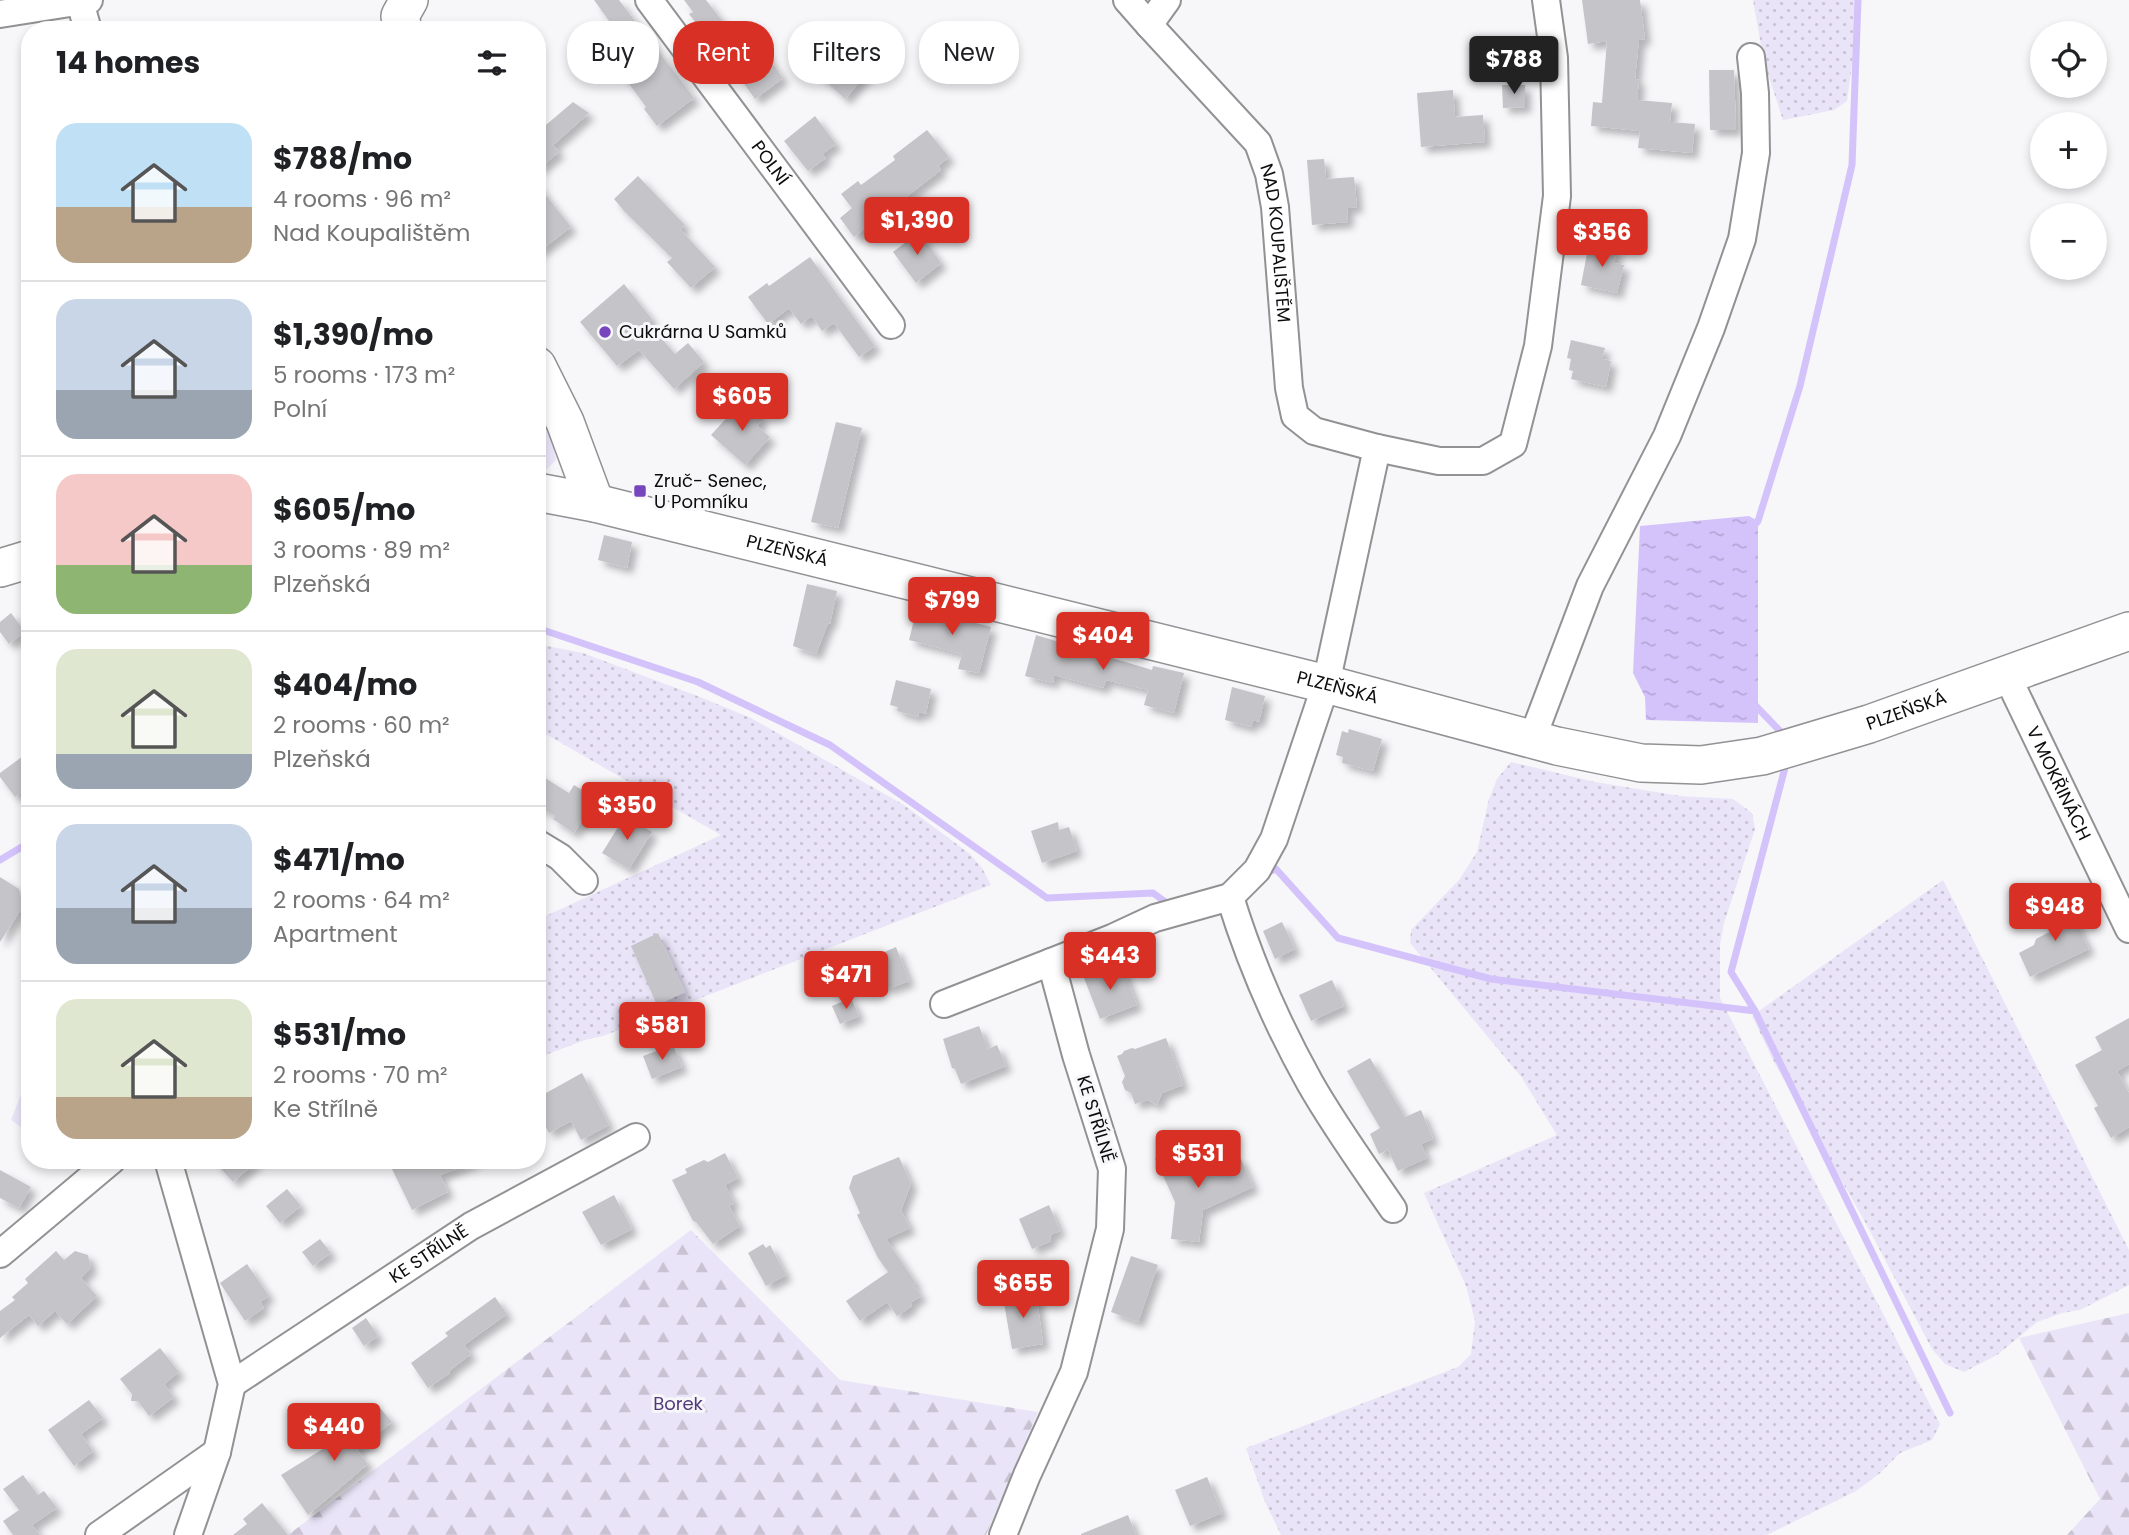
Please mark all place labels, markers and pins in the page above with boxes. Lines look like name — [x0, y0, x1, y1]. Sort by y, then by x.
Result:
pin: $788 — [1473, 36, 1555, 96]
pin: $1,390 — [860, 198, 974, 257]
pin: $356 — [1561, 210, 1643, 269]
place label: Cukrárna U Samků — [619, 319, 787, 344]
marker: Cukrárna U Samků — [597, 324, 613, 340]
pin: $605 — [701, 374, 783, 433]
place label: Zruč- Senec, U Pomníku — [654, 468, 767, 514]
marker: Zruč- Senec, U Pomníku — [632, 483, 648, 499]
pin: $799 — [911, 578, 993, 637]
pin: $404 — [1062, 612, 1144, 672]
pin: $350 — [586, 782, 668, 842]
pin: $948 — [2014, 884, 2096, 943]
pin: $443 — [1069, 932, 1151, 992]
pin: $471 — [805, 951, 887, 1011]
pin: $581 — [621, 1002, 703, 1062]
pin: $531 — [1157, 1130, 1239, 1190]
pin: $655 — [982, 1260, 1064, 1320]
pin: $440 — [293, 1404, 375, 1463]

